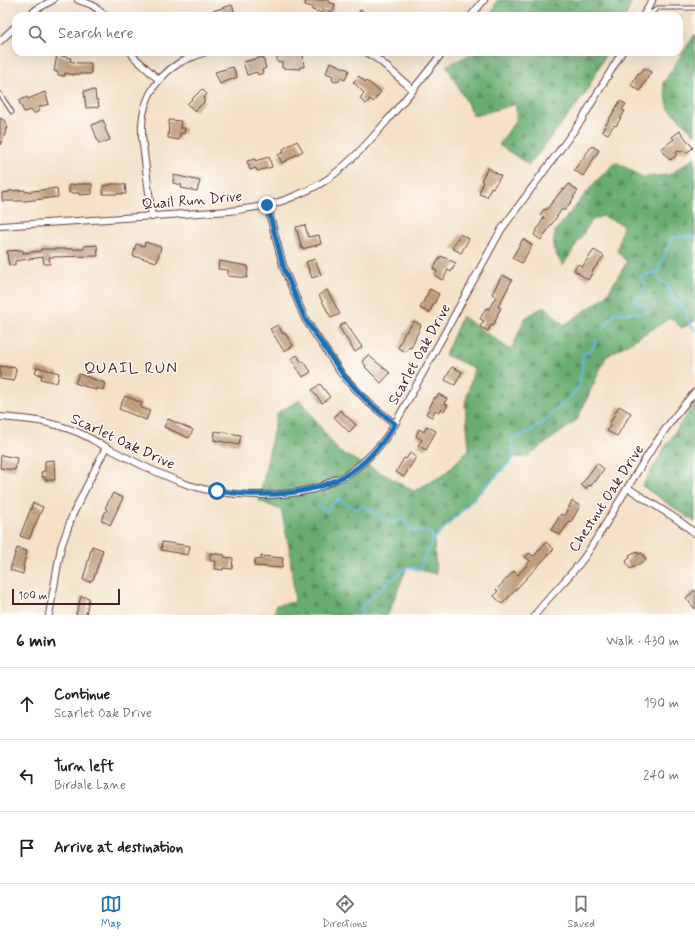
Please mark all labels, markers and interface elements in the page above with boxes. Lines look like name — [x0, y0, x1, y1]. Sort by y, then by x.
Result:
search box — [12, 12, 683, 56]
icon: search — [26, 23, 48, 45]
text: Search here — [58, 24, 134, 44]
street label: Quail Run Drive — [141, 187, 243, 215]
route end — [258, 196, 276, 214]
street label: Scarlet Oak Drive — [384, 300, 456, 409]
district label: QUAIL RUN — [84, 358, 178, 379]
street label: Scarlet Oak Drive — [67, 409, 178, 475]
street label: Chestnut Oak Drive — [565, 441, 649, 556]
route start — [208, 482, 226, 500]
scale bar — [12, 587, 120, 606]
text: 100 m — [18, 589, 48, 603]
text: 6 min — [16, 630, 56, 652]
text: Walk · 430 m — [606, 633, 679, 650]
text: Continue — [54, 685, 110, 705]
icon: ahead — [16, 693, 38, 715]
text: 190 m — [644, 695, 679, 712]
text: Scarlet Oak Drive — [54, 705, 152, 722]
text: Turn left — [54, 757, 114, 777]
icon: left — [16, 765, 38, 787]
text: 240 m — [643, 767, 679, 784]
text: Birdale Lane — [54, 777, 126, 794]
icon: arrive — [16, 837, 38, 859]
text: Arrive at destination — [54, 838, 183, 858]
tab: Map — [100, 893, 122, 931]
tab: Directions — [322, 893, 367, 931]
tab: Saved — [567, 893, 595, 931]

